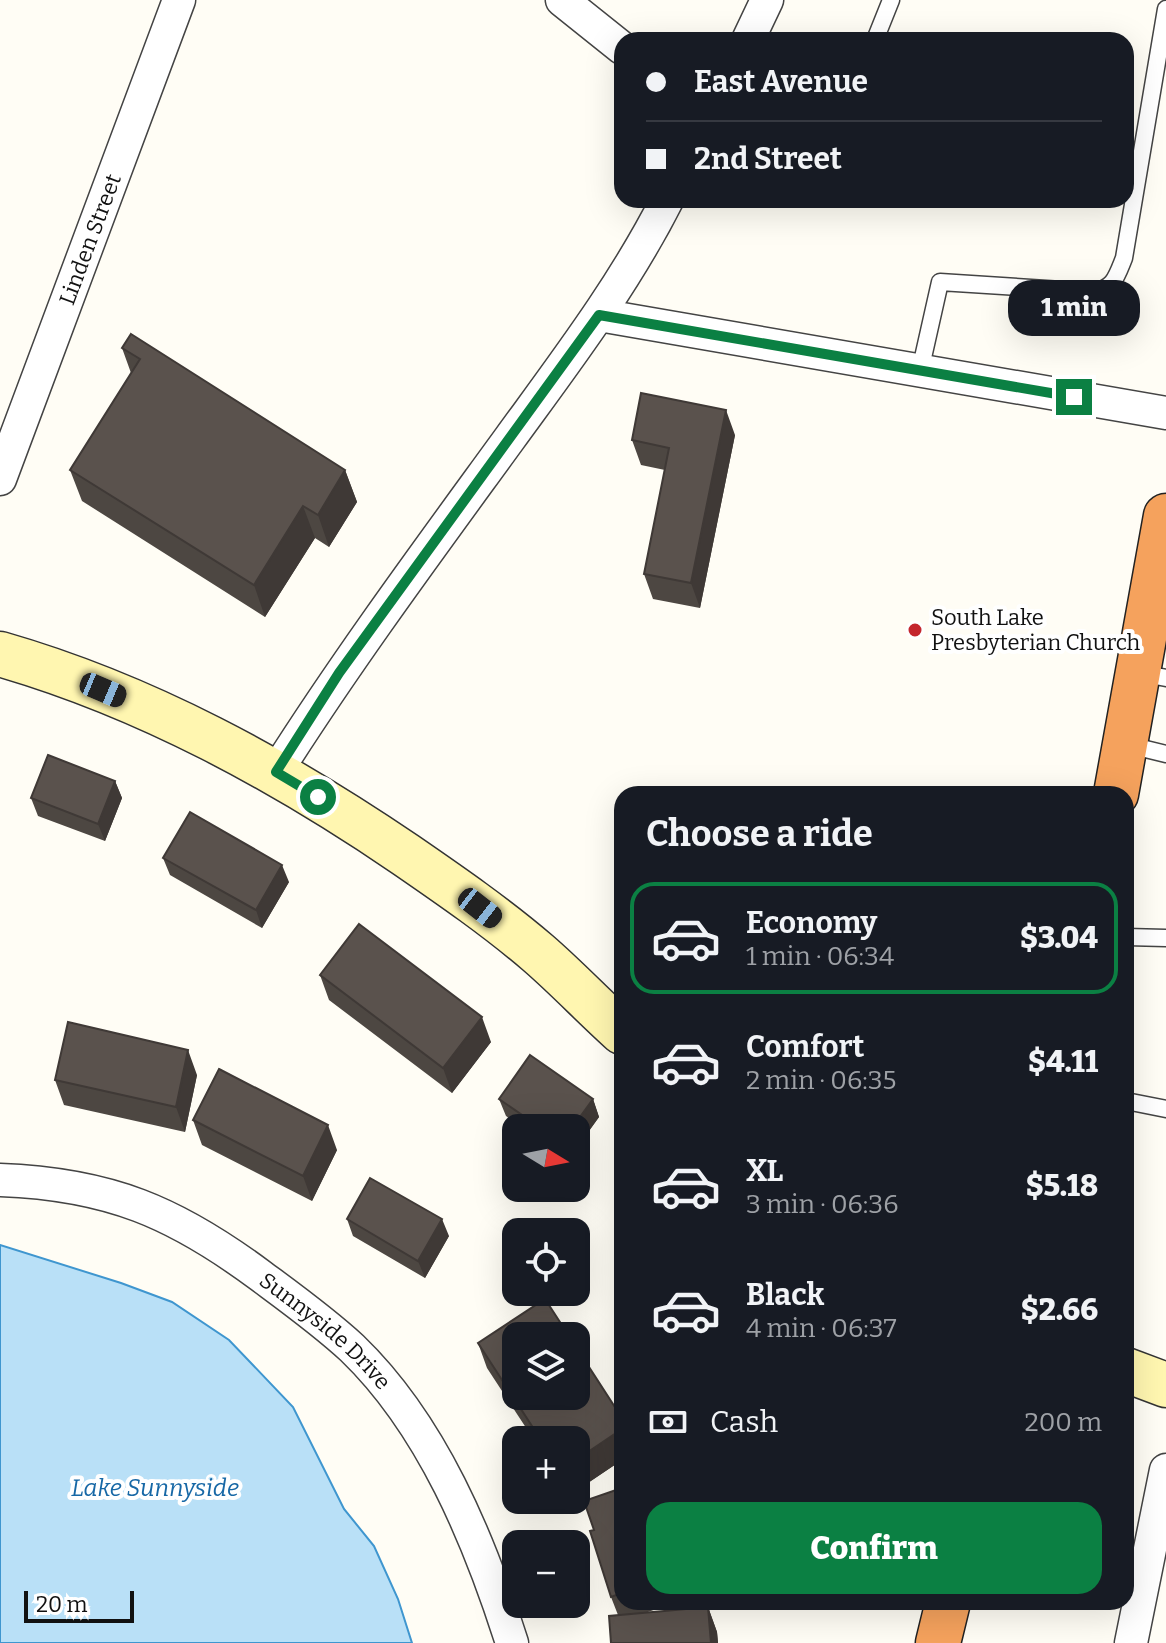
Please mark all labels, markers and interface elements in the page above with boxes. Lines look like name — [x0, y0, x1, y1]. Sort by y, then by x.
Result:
text: East Avenue — [694, 64, 868, 100]
text: 2nd Street — [694, 141, 842, 177]
street label: Linden Street — [53, 170, 126, 309]
callout: 1 min — [1008, 281, 1140, 337]
text: 1 min — [1041, 292, 1107, 323]
route end — [1056, 379, 1092, 415]
place label: South Lake Presbyterian Church — [931, 604, 1141, 656]
marker: South Lake Presbyterian Church — [906, 621, 924, 639]
car — [76, 670, 130, 710]
route start — [300, 779, 336, 815]
text: Choose a ride — [646, 812, 873, 856]
car — [454, 884, 506, 932]
icon: car — [650, 902, 722, 974]
text: Economy — [746, 905, 877, 941]
text: $3.04 — [1020, 920, 1098, 956]
text: 1 min · 06:34 — [746, 941, 894, 972]
icon: car — [650, 1026, 722, 1098]
text: Comfort — [746, 1029, 864, 1065]
text: $4.11 — [1028, 1044, 1098, 1080]
text: 2 min · 06:35 — [746, 1065, 896, 1096]
north arrow — [502, 1114, 590, 1202]
map controls — [502, 1114, 590, 1618]
icon: car — [650, 1150, 722, 1222]
text: XL — [746, 1153, 783, 1189]
text: $5.18 — [1026, 1168, 1098, 1204]
text: 3 min · 06:36 — [746, 1189, 898, 1220]
button: locate — [502, 1218, 590, 1306]
street label: Sunnyside Drive — [254, 1266, 397, 1395]
icon: car — [650, 1274, 722, 1346]
text: Black — [746, 1277, 824, 1313]
text: $2.66 — [1021, 1292, 1098, 1328]
text: 4 min · 06:37 — [746, 1313, 897, 1344]
button: layers — [502, 1322, 590, 1410]
icon: cash — [646, 1400, 690, 1444]
text: Cash — [710, 1404, 778, 1440]
text: 200 m — [1025, 1407, 1102, 1438]
button: + — [502, 1426, 590, 1514]
water label: Lake Sunnyside — [71, 1474, 239, 1502]
button: Confirm — [646, 1502, 1102, 1594]
button: − — [502, 1530, 590, 1618]
scale bar — [24, 1587, 134, 1623]
text: 20 m — [36, 1591, 87, 1618]

